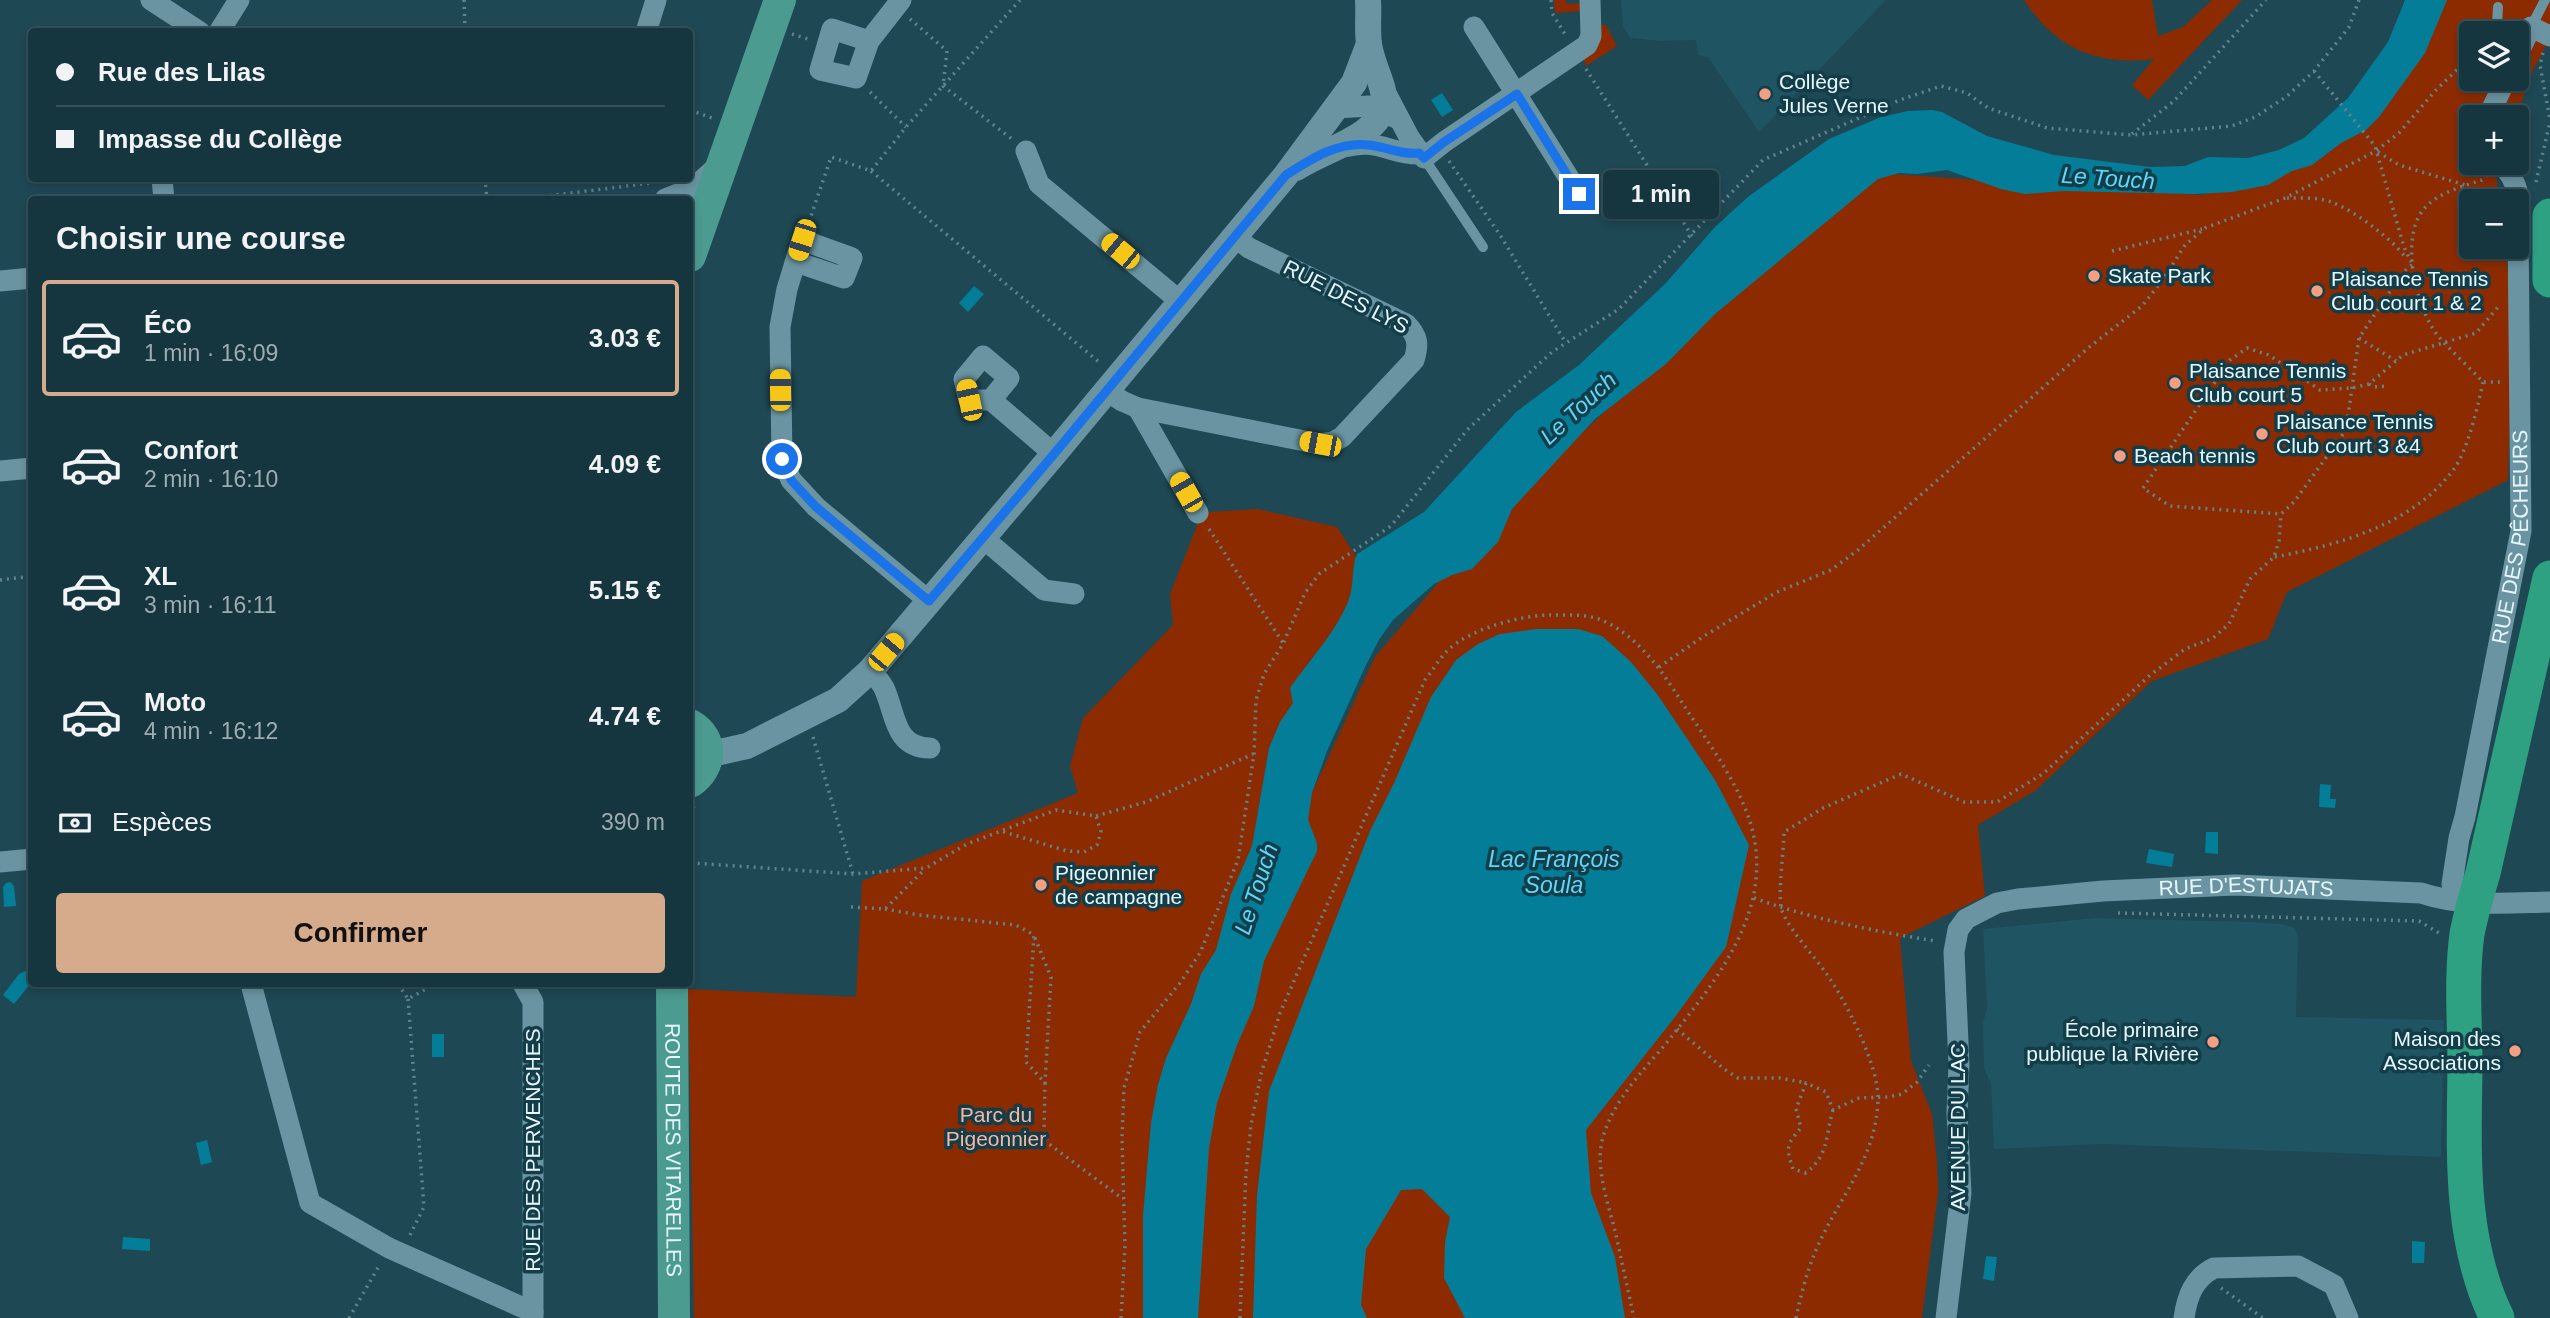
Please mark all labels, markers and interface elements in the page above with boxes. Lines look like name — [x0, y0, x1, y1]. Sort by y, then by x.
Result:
map controls — [2459, 21, 2529, 259]
button: layers — [2459, 21, 2529, 91]
text: Rue des Lilas — [98, 57, 266, 87]
place label: Collège Jules Verne — [1779, 70, 1889, 117]
marker: Collège Jules Verne — [1757, 86, 1773, 102]
button: + — [2459, 105, 2529, 175]
text: Impasse du Collège — [98, 124, 342, 154]
water label: Le Touch — [2060, 162, 2156, 194]
callout: 1 min — [1604, 170, 1719, 218]
route end — [1563, 178, 1595, 210]
text: 1 min — [1631, 181, 1691, 207]
button: − — [2459, 189, 2529, 259]
car — [786, 217, 819, 263]
text: Choisir une course — [56, 220, 346, 256]
car — [1098, 229, 1143, 273]
street label: RUE DES LYS — [1280, 255, 1413, 338]
place label: Skate Park — [2108, 264, 2211, 287]
place label: Plaisance Tennis Club court 1 & 2 — [2331, 267, 2488, 314]
marker: Skate Park — [2086, 268, 2102, 284]
marker: Plaisance Tennis Club court 1 & 2 — [2309, 283, 2325, 299]
icon: car — [60, 307, 123, 370]
text: Éco — [144, 309, 192, 339]
text: 3.03 € — [589, 323, 661, 353]
text: 1 min · 16:09 — [144, 340, 278, 366]
place label: Plaisance Tennis Club court 5 — [2189, 359, 2346, 406]
water label: Le Touch — [1535, 367, 1621, 449]
car — [770, 369, 791, 411]
marker: Plaisance Tennis Club court 5 — [2167, 375, 2183, 391]
car — [955, 377, 984, 423]
place label: Plaisance Tennis Club court 3 &4 — [2276, 410, 2433, 457]
marker: Plaisance Tennis Club court 3 &4 — [2254, 426, 2270, 442]
car — [1298, 430, 1343, 458]
street label: RUE DES PÊCHEURS — [2487, 430, 2532, 646]
icon: car — [60, 433, 123, 496]
text: Confort — [144, 435, 238, 465]
route start — [766, 443, 798, 475]
place label: Beach tennis — [2134, 444, 2255, 467]
marker: Beach tennis — [2112, 448, 2128, 464]
text: 4.09 € — [589, 449, 661, 479]
text: 2 min · 16:10 — [144, 466, 278, 492]
car — [1167, 469, 1206, 515]
icon: car — [60, 559, 123, 622]
text: XL — [144, 561, 177, 591]
text: 5.15 € — [589, 575, 661, 605]
text: 3 min · 16:11 — [144, 592, 277, 618]
car — [865, 629, 908, 675]
icon: car — [60, 685, 123, 748]
text: Moto — [144, 687, 206, 717]
text: 4.74 € — [589, 701, 661, 731]
text: 4 min · 16:12 — [144, 718, 278, 744]
icon: cash — [56, 804, 94, 842]
text: Espèces — [112, 807, 212, 837]
text: 390 m — [601, 809, 665, 835]
water label: Le Touch — [1229, 840, 1283, 938]
water label: Lac François Soula — [1488, 846, 1620, 898]
place label: Pigeonnier de campagne — [1055, 861, 1182, 908]
street label: RUE D'ESTUJATS — [2158, 873, 2334, 900]
marker: Pigeonnier de campagne — [1033, 877, 1049, 893]
button: Confirmer — [56, 893, 665, 973]
place label: École primaire publique la Rivière — [2026, 1018, 2199, 1065]
street label: ROUTE DES VITARELLES — [661, 1023, 686, 1277]
place label: Maison des Associations — [2383, 1027, 2501, 1074]
street label: RUE DES PERVENCHES — [521, 1028, 544, 1272]
marker: École primaire publique la Rivière — [2205, 1034, 2221, 1050]
street label: AVENUE DU LAC — [1946, 1043, 1969, 1211]
marker: Maison des Associations — [2507, 1043, 2523, 1059]
park label: Parc du Pigeonnier — [946, 1103, 1046, 1150]

